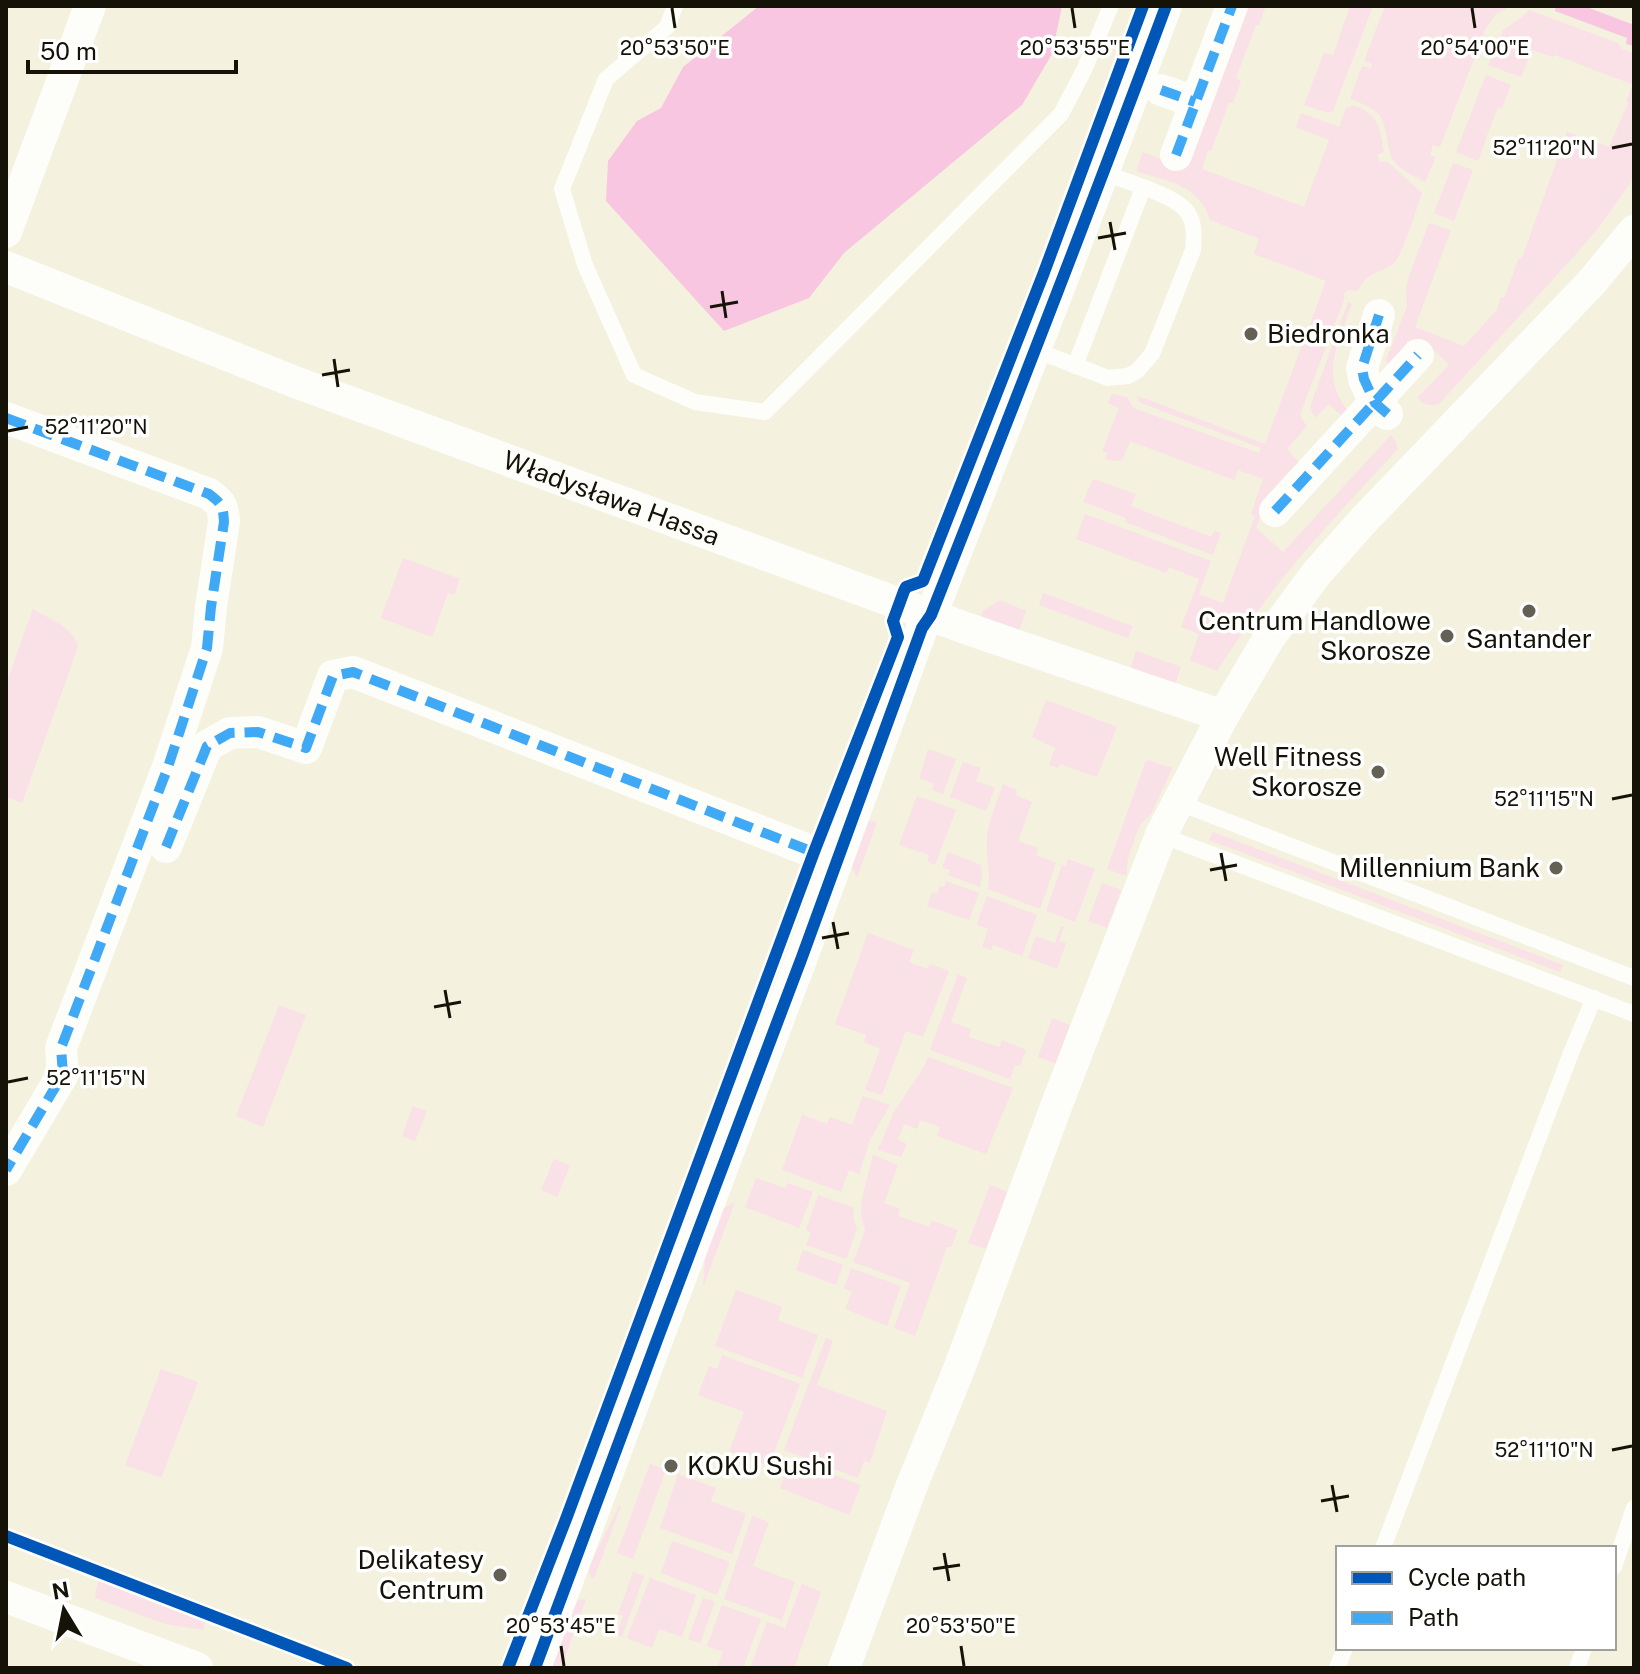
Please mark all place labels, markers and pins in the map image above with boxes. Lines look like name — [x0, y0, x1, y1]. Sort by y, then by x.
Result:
place label: Biedronka — [1267, 318, 1390, 349]
marker: Biedronka — [1242, 325, 1260, 343]
marker: Santander — [1520, 602, 1538, 620]
place label: Centrum Handlowe Skorosze — [1198, 605, 1431, 666]
place label: Santander — [1466, 623, 1592, 654]
marker: Centrum Handlowe Skorosze — [1438, 627, 1456, 645]
place label: Well Fitness Skorosze — [1214, 741, 1362, 802]
marker: Well Fitness Skorosze — [1369, 763, 1387, 781]
place label: Millennium Bank — [1339, 852, 1540, 883]
marker: Millennium Bank — [1547, 859, 1565, 877]
place label: KOKU Sushi — [687, 1450, 833, 1481]
marker: KOKU Sushi — [662, 1457, 680, 1475]
place label: Delikatesy Centrum — [357, 1544, 484, 1605]
marker: Delikatesy Centrum — [491, 1566, 509, 1584]

